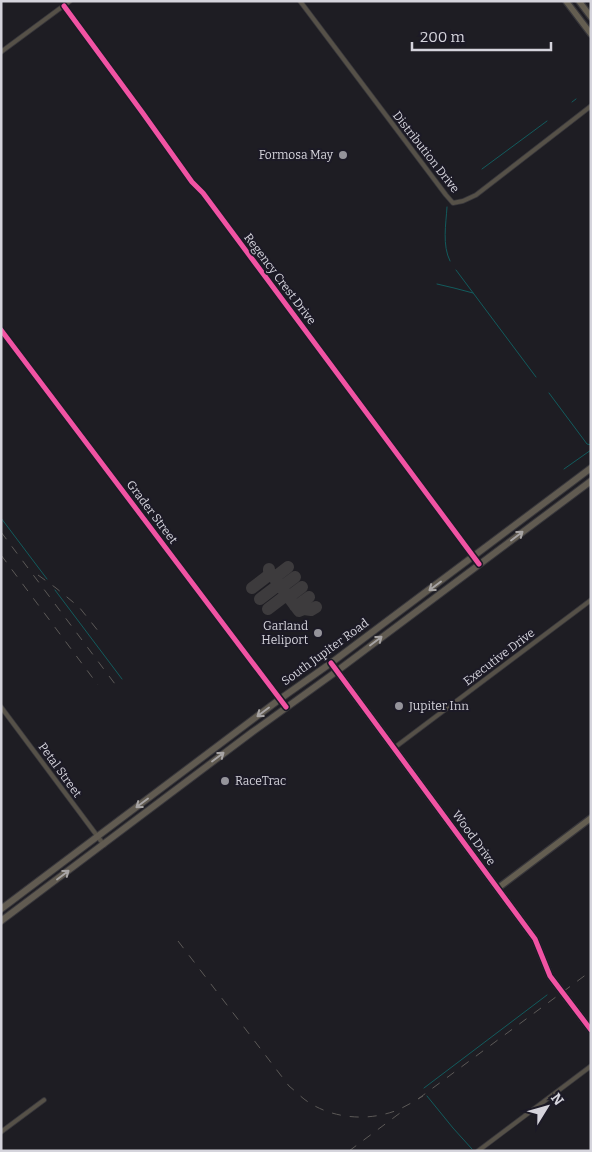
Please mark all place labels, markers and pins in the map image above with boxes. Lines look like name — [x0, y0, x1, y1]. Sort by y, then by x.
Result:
place label: Formosa May — [259, 148, 334, 162]
marker: Formosa May — [337, 149, 349, 161]
place label: Garland Heliport — [261, 619, 309, 647]
marker: Garland Heliport — [312, 627, 324, 639]
place label: Jupiter Inn — [408, 699, 469, 713]
marker: Jupiter Inn — [393, 700, 405, 712]
place label: RaceTrac — [235, 774, 286, 788]
marker: RaceTrac — [219, 775, 231, 787]

